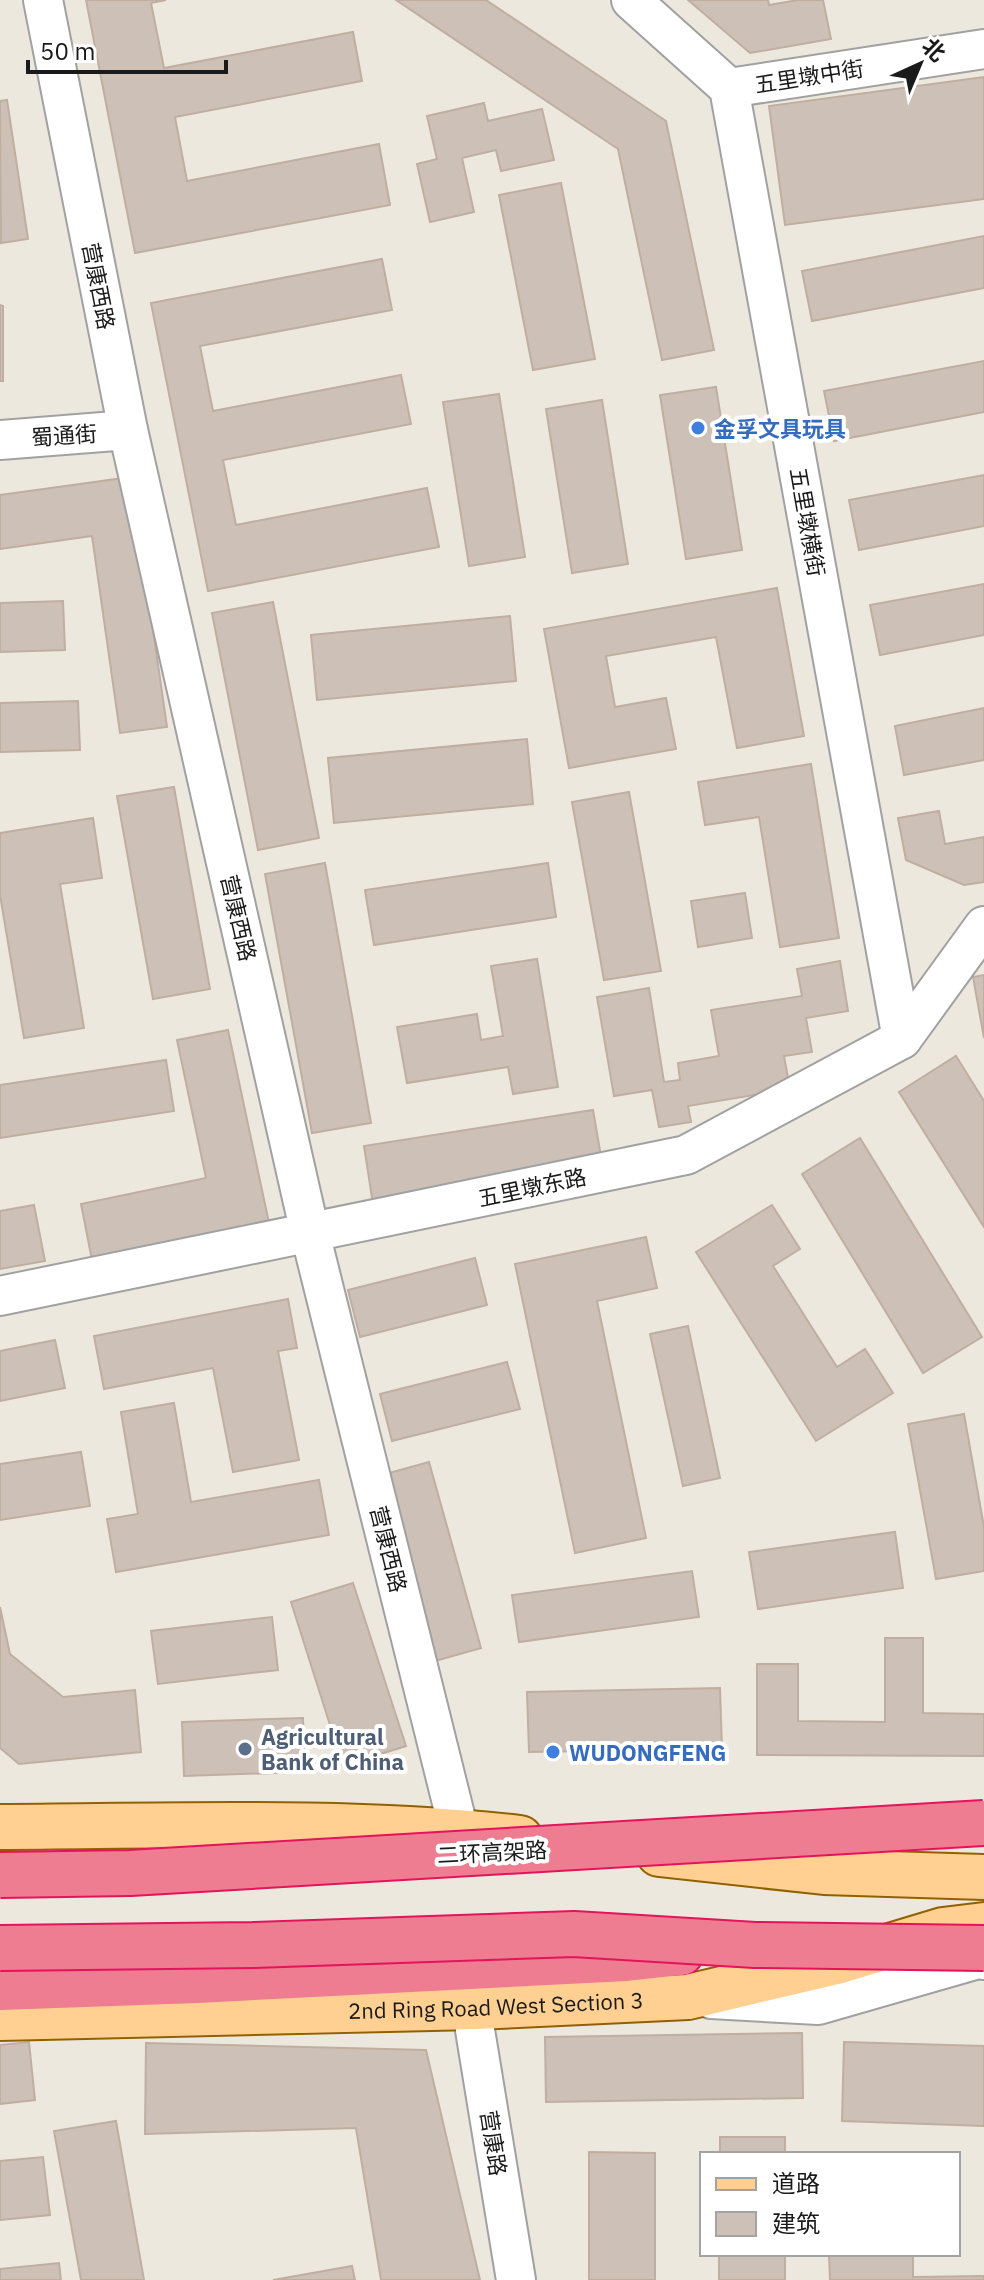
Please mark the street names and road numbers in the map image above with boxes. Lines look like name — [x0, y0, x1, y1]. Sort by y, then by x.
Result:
street label: 五里墩中街 — [752, 53, 866, 99]
street label: 营康西路 — [76, 240, 122, 332]
street label: 蜀通街 — [30, 418, 98, 452]
street label: 五里墩横街 — [784, 465, 832, 579]
street label: 营康西路 — [215, 872, 263, 964]
street label: 五里墩东路 — [475, 1161, 589, 1213]
street label: 营康西路 — [364, 1503, 414, 1595]
street label: 二环高架路 — [436, 1835, 548, 1869]
street label: 2nd Ring Road West Section 3 — [348, 1985, 644, 2024]
street label: 营康路 — [475, 2108, 513, 2178]

